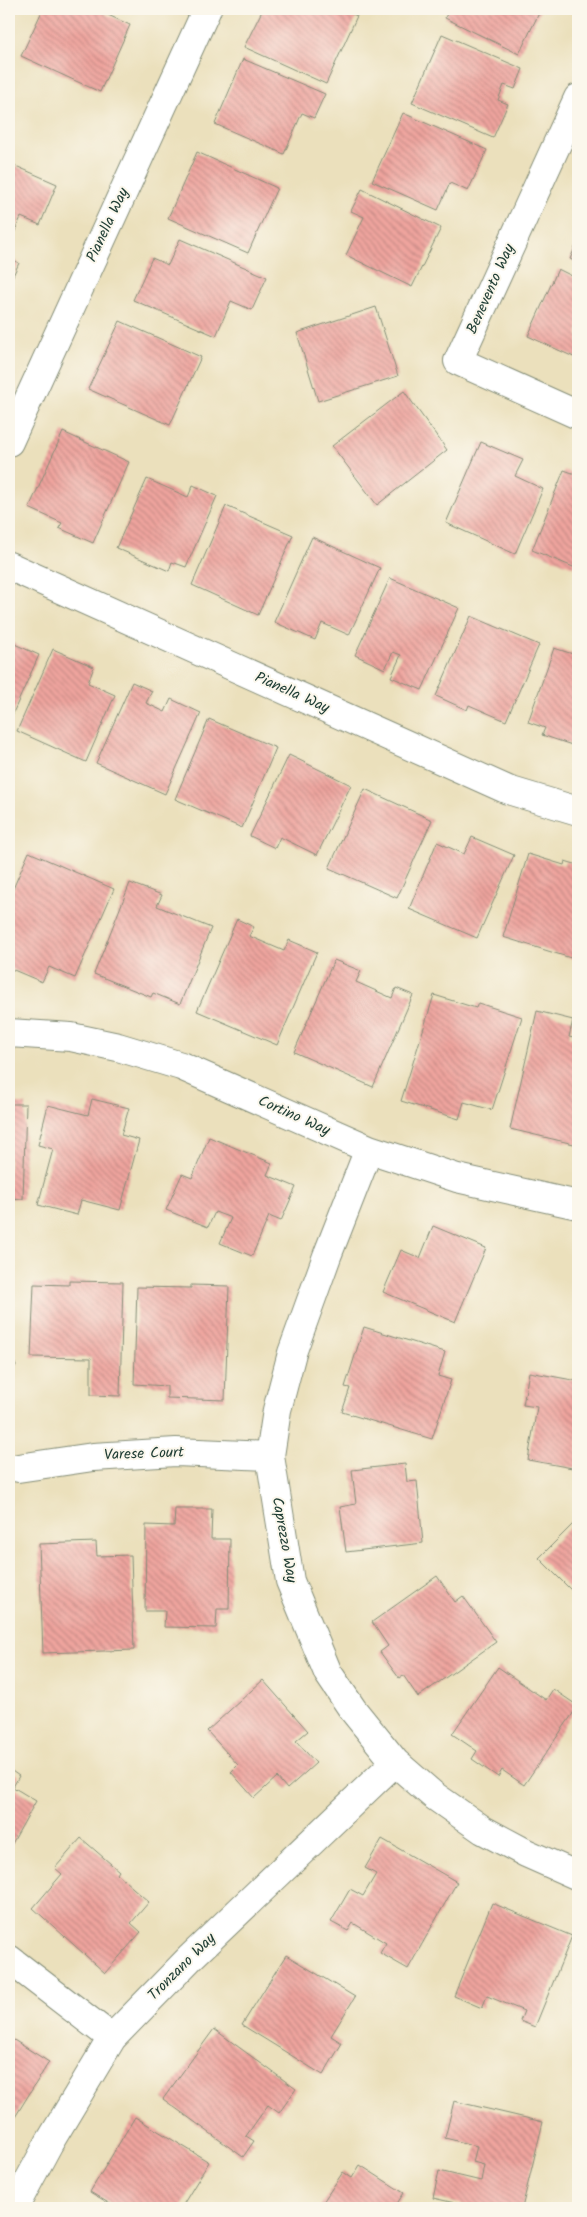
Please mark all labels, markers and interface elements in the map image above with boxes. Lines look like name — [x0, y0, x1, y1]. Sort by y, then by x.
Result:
street label: Pianella Way — [80, 183, 136, 266]
street label: Benevento Way — [460, 239, 522, 338]
street label: Pianella Way — [251, 666, 334, 721]
street label: Cortino Way — [254, 1089, 335, 1143]
street label: Varese Court — [104, 1441, 184, 1467]
street label: Caprezzo Way — [265, 1495, 304, 1586]
street label: Tronzano Way — [142, 1927, 222, 2007]

